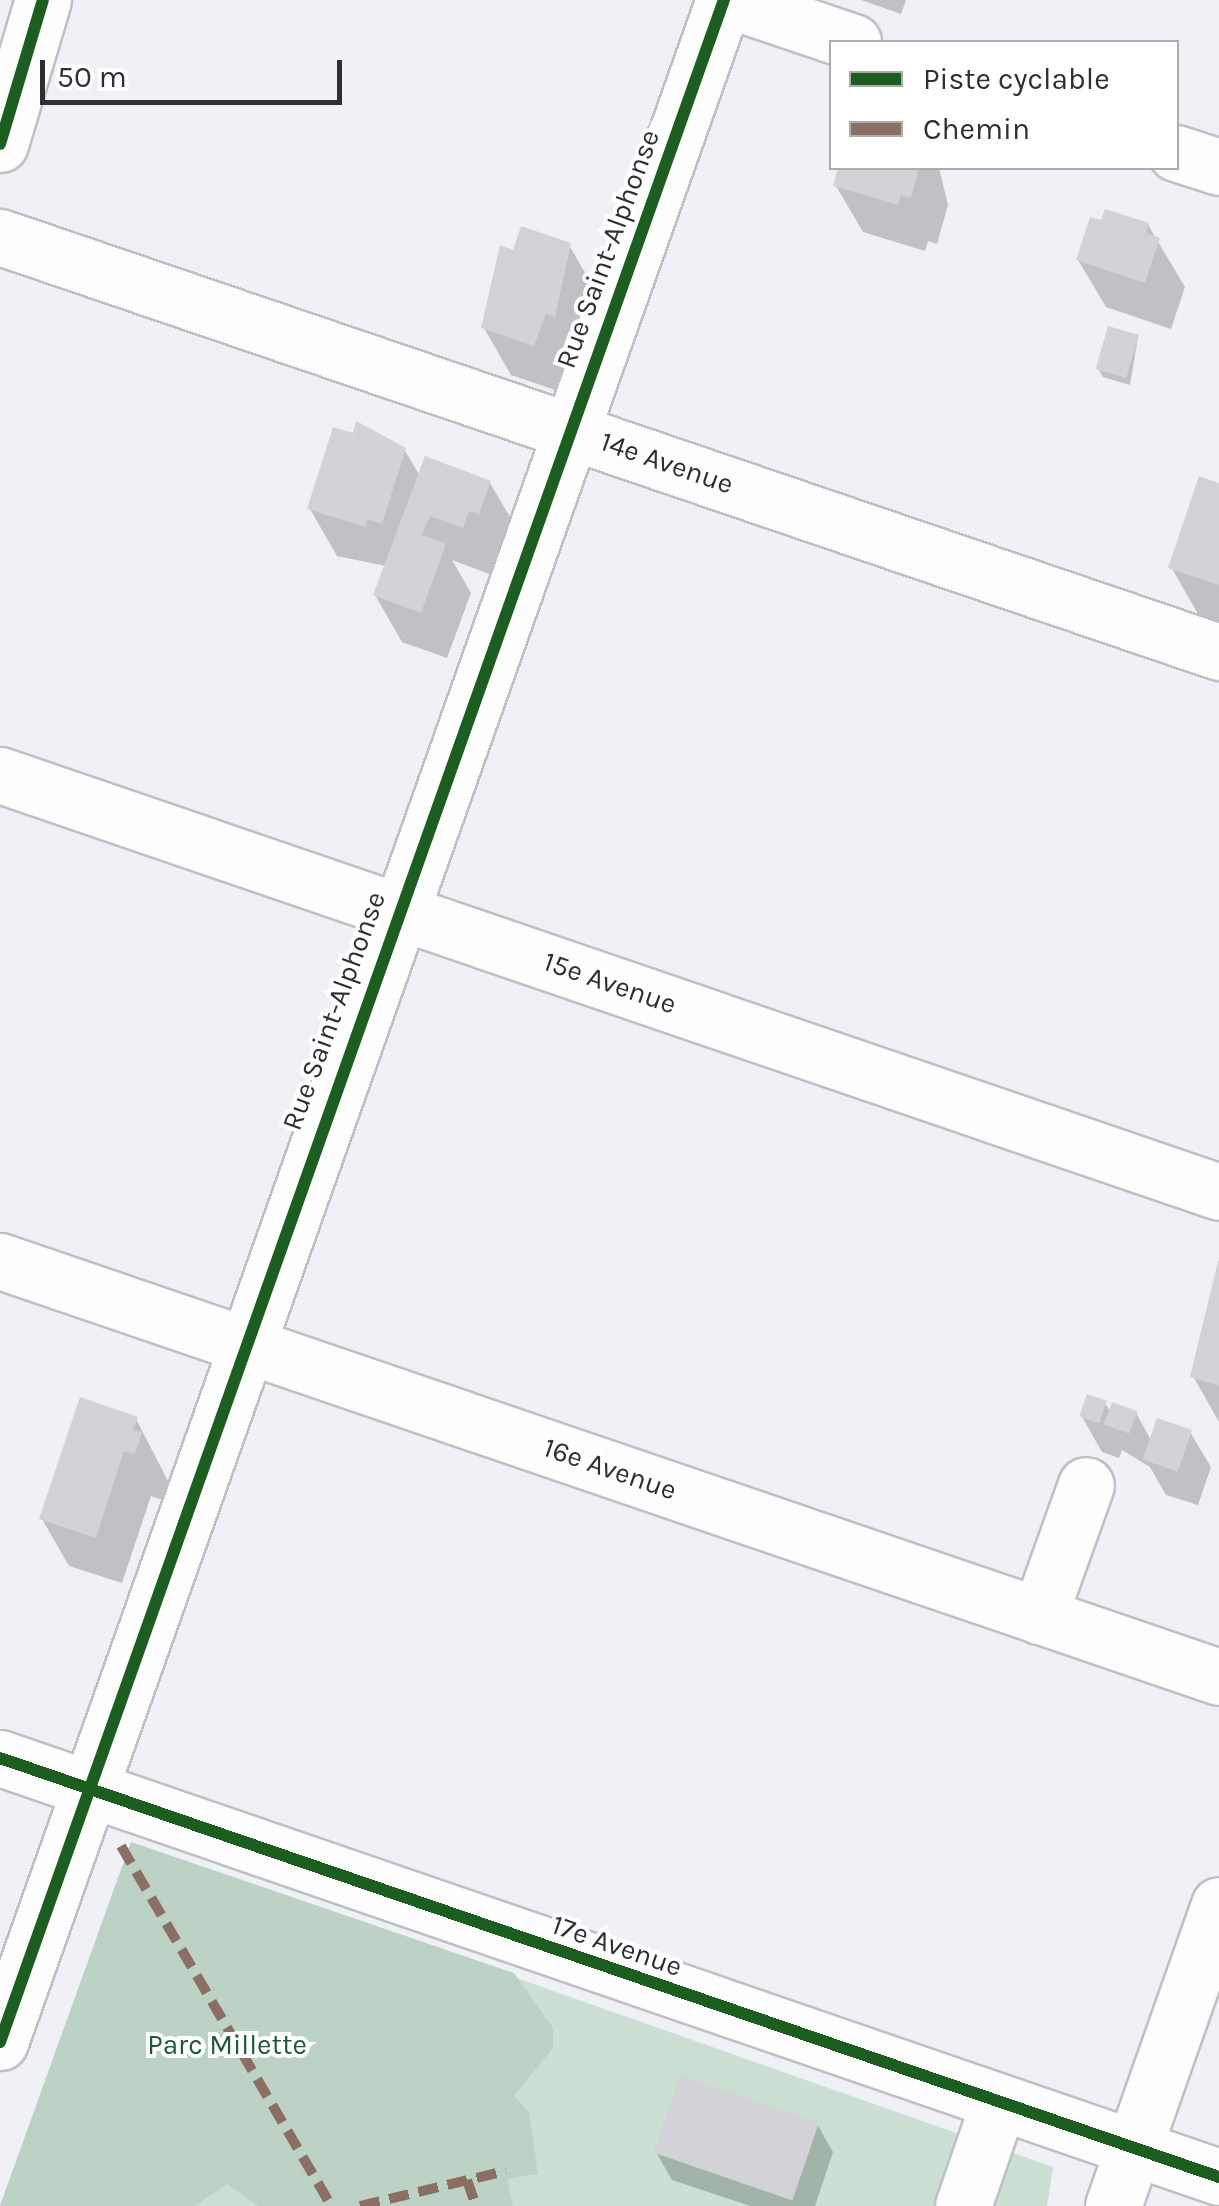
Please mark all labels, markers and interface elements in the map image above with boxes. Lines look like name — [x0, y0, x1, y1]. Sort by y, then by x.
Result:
scale bar — [45, 40, 348, 102]
legend — [829, 40, 1179, 170]
text: 50 m — [57, 59, 127, 95]
text: Piste cyclable — [923, 61, 1110, 97]
text: Chemin — [923, 111, 1030, 147]
street label: Rue Saint-Alphonse — [549, 125, 667, 373]
street label: 14e Avenue — [596, 425, 738, 501]
street label: Rue Saint-Alphonse — [275, 887, 393, 1135]
street label: 15e Avenue — [539, 945, 681, 1021]
street label: 16e Avenue — [539, 1431, 681, 1507]
street label: 17e Avenue — [547, 1908, 687, 1984]
park label: Parc Millette — [147, 2028, 307, 2062]

